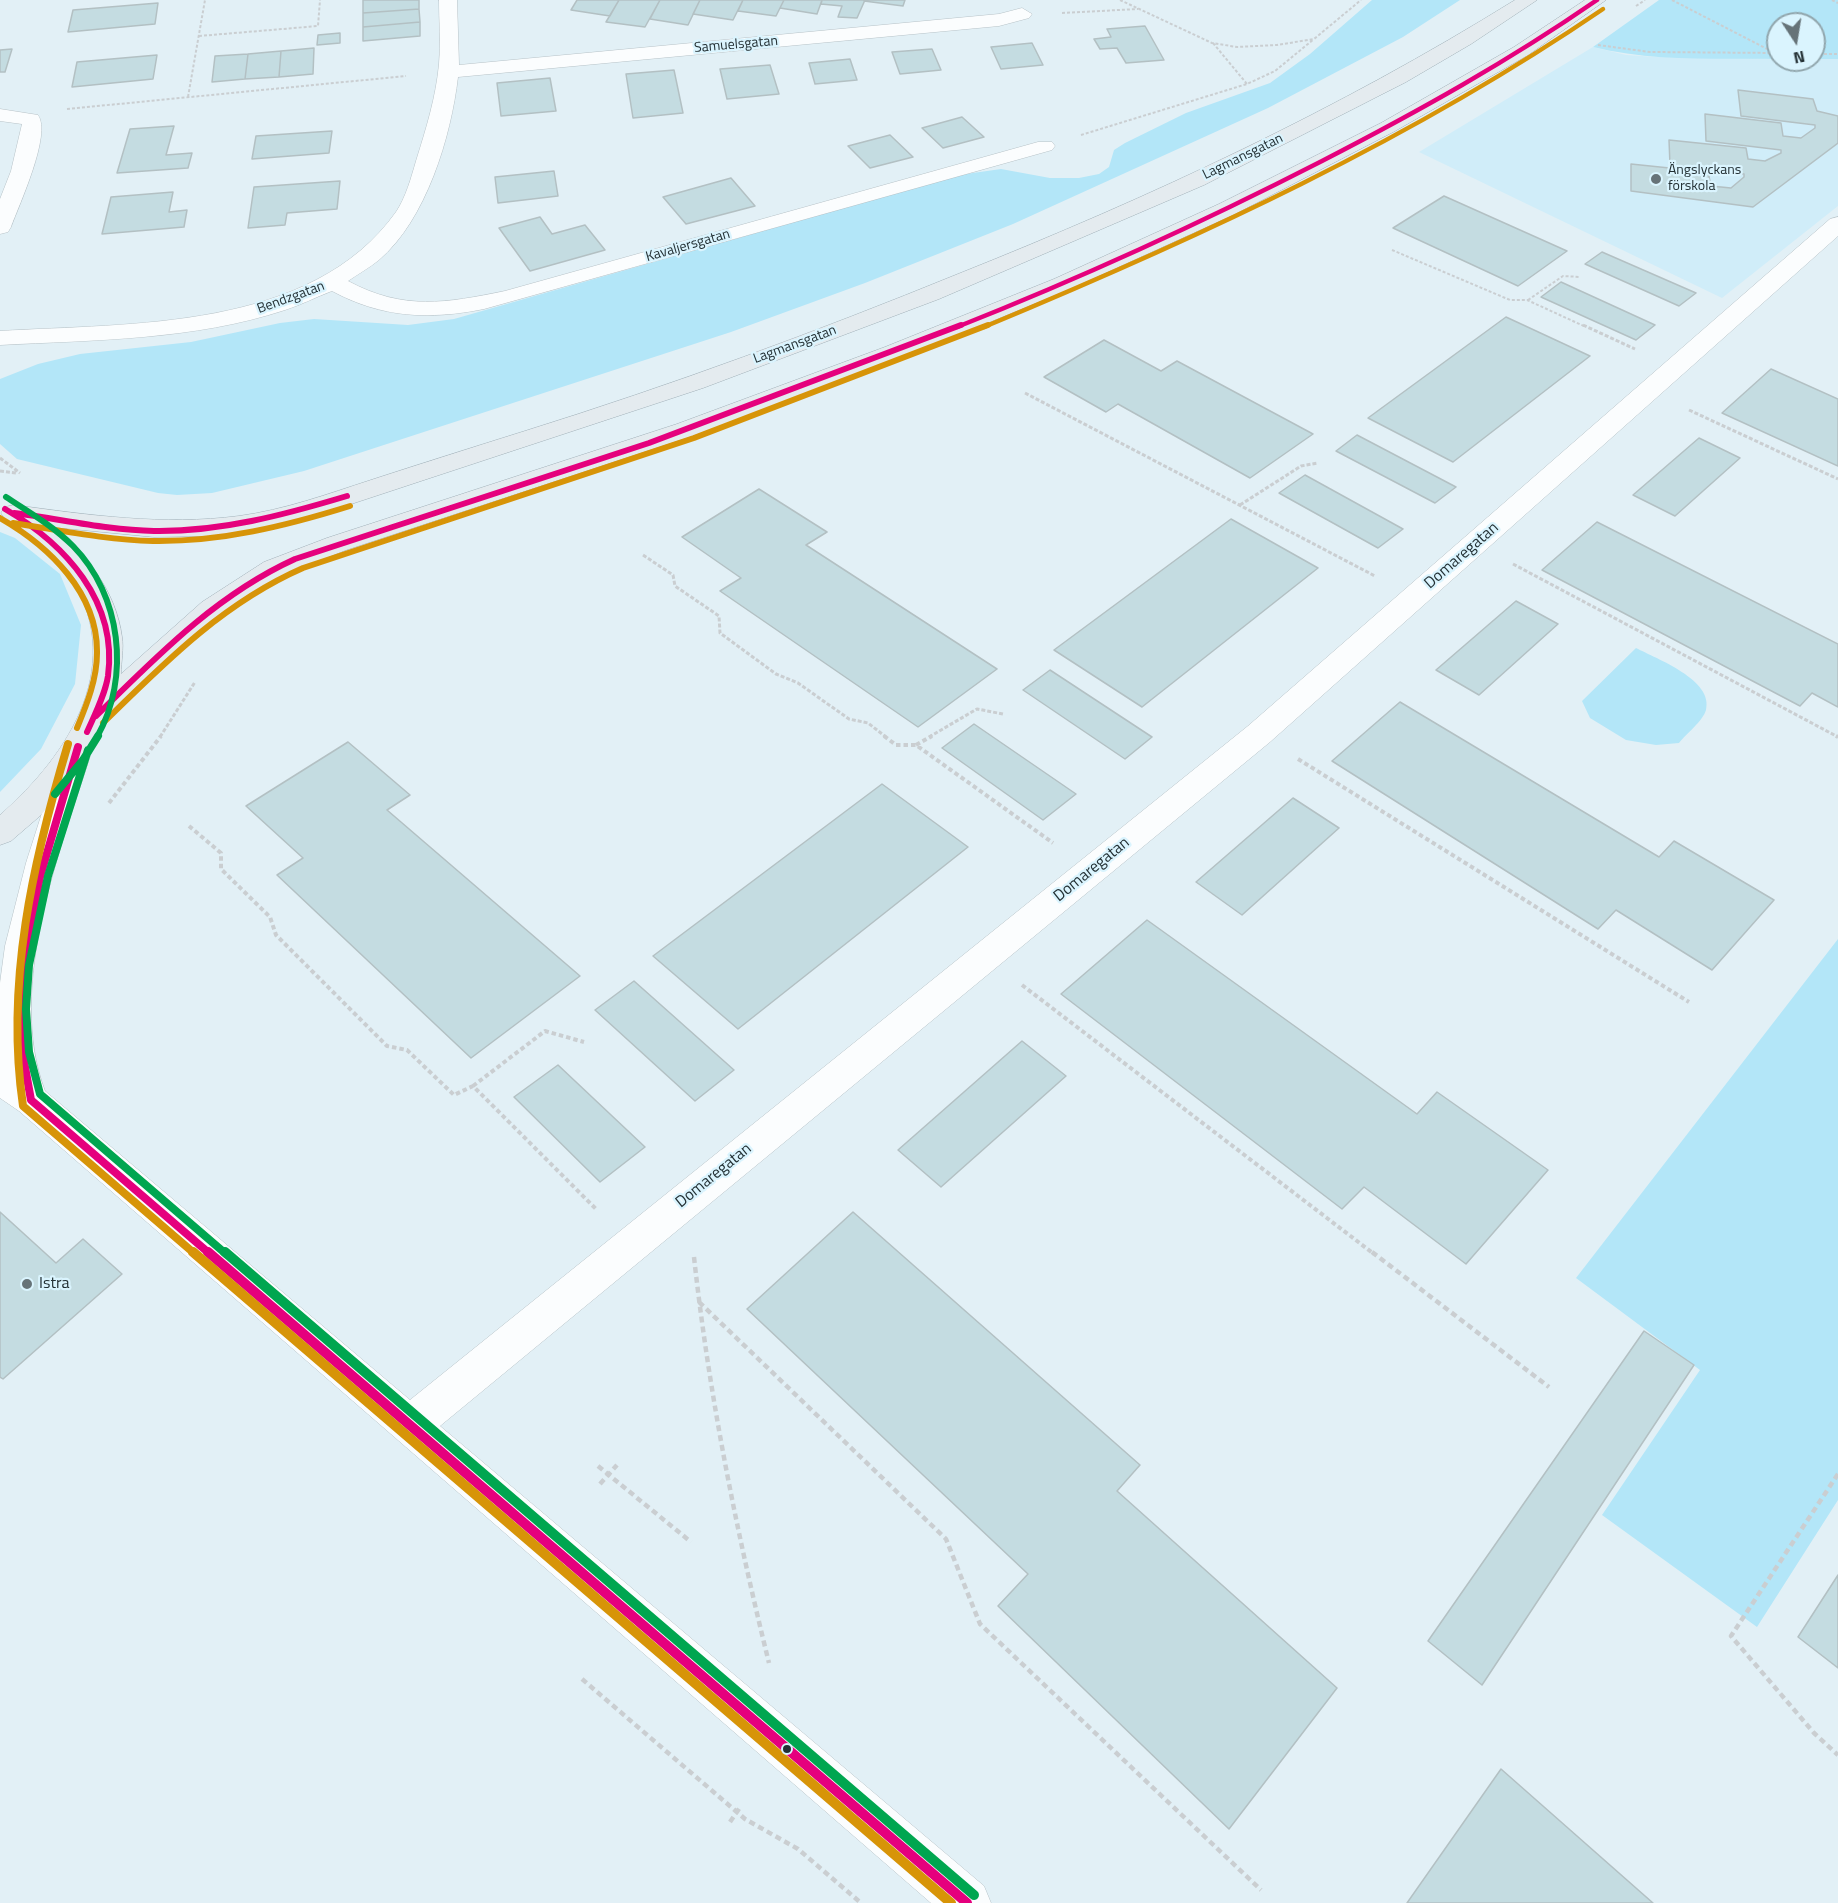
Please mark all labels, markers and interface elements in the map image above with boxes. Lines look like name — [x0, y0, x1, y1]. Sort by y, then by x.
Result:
north arrow — [1766, 12, 1826, 72]
street label: Samuelsgatan — [693, 33, 779, 57]
text: N — [1791, 45, 1807, 71]
street label: Lagmansgatan — [1200, 130, 1286, 184]
place label: Ängslyckans förskola — [1668, 163, 1741, 196]
marker: Ängslyckans förskola — [1649, 172, 1663, 186]
street label: Kavaljersgatan — [644, 226, 732, 266]
street label: Bendzgatan — [255, 278, 327, 318]
street label: Lagmansgatan — [751, 322, 839, 368]
street label: Domaregatan — [1421, 519, 1503, 593]
street label: Domaregatan — [1050, 834, 1134, 906]
street label: Domaregatan — [672, 1140, 756, 1212]
place label: Istra — [39, 1274, 70, 1294]
marker: Istra — [20, 1277, 34, 1291]
unlabelled marker — [781, 1743, 793, 1755]

